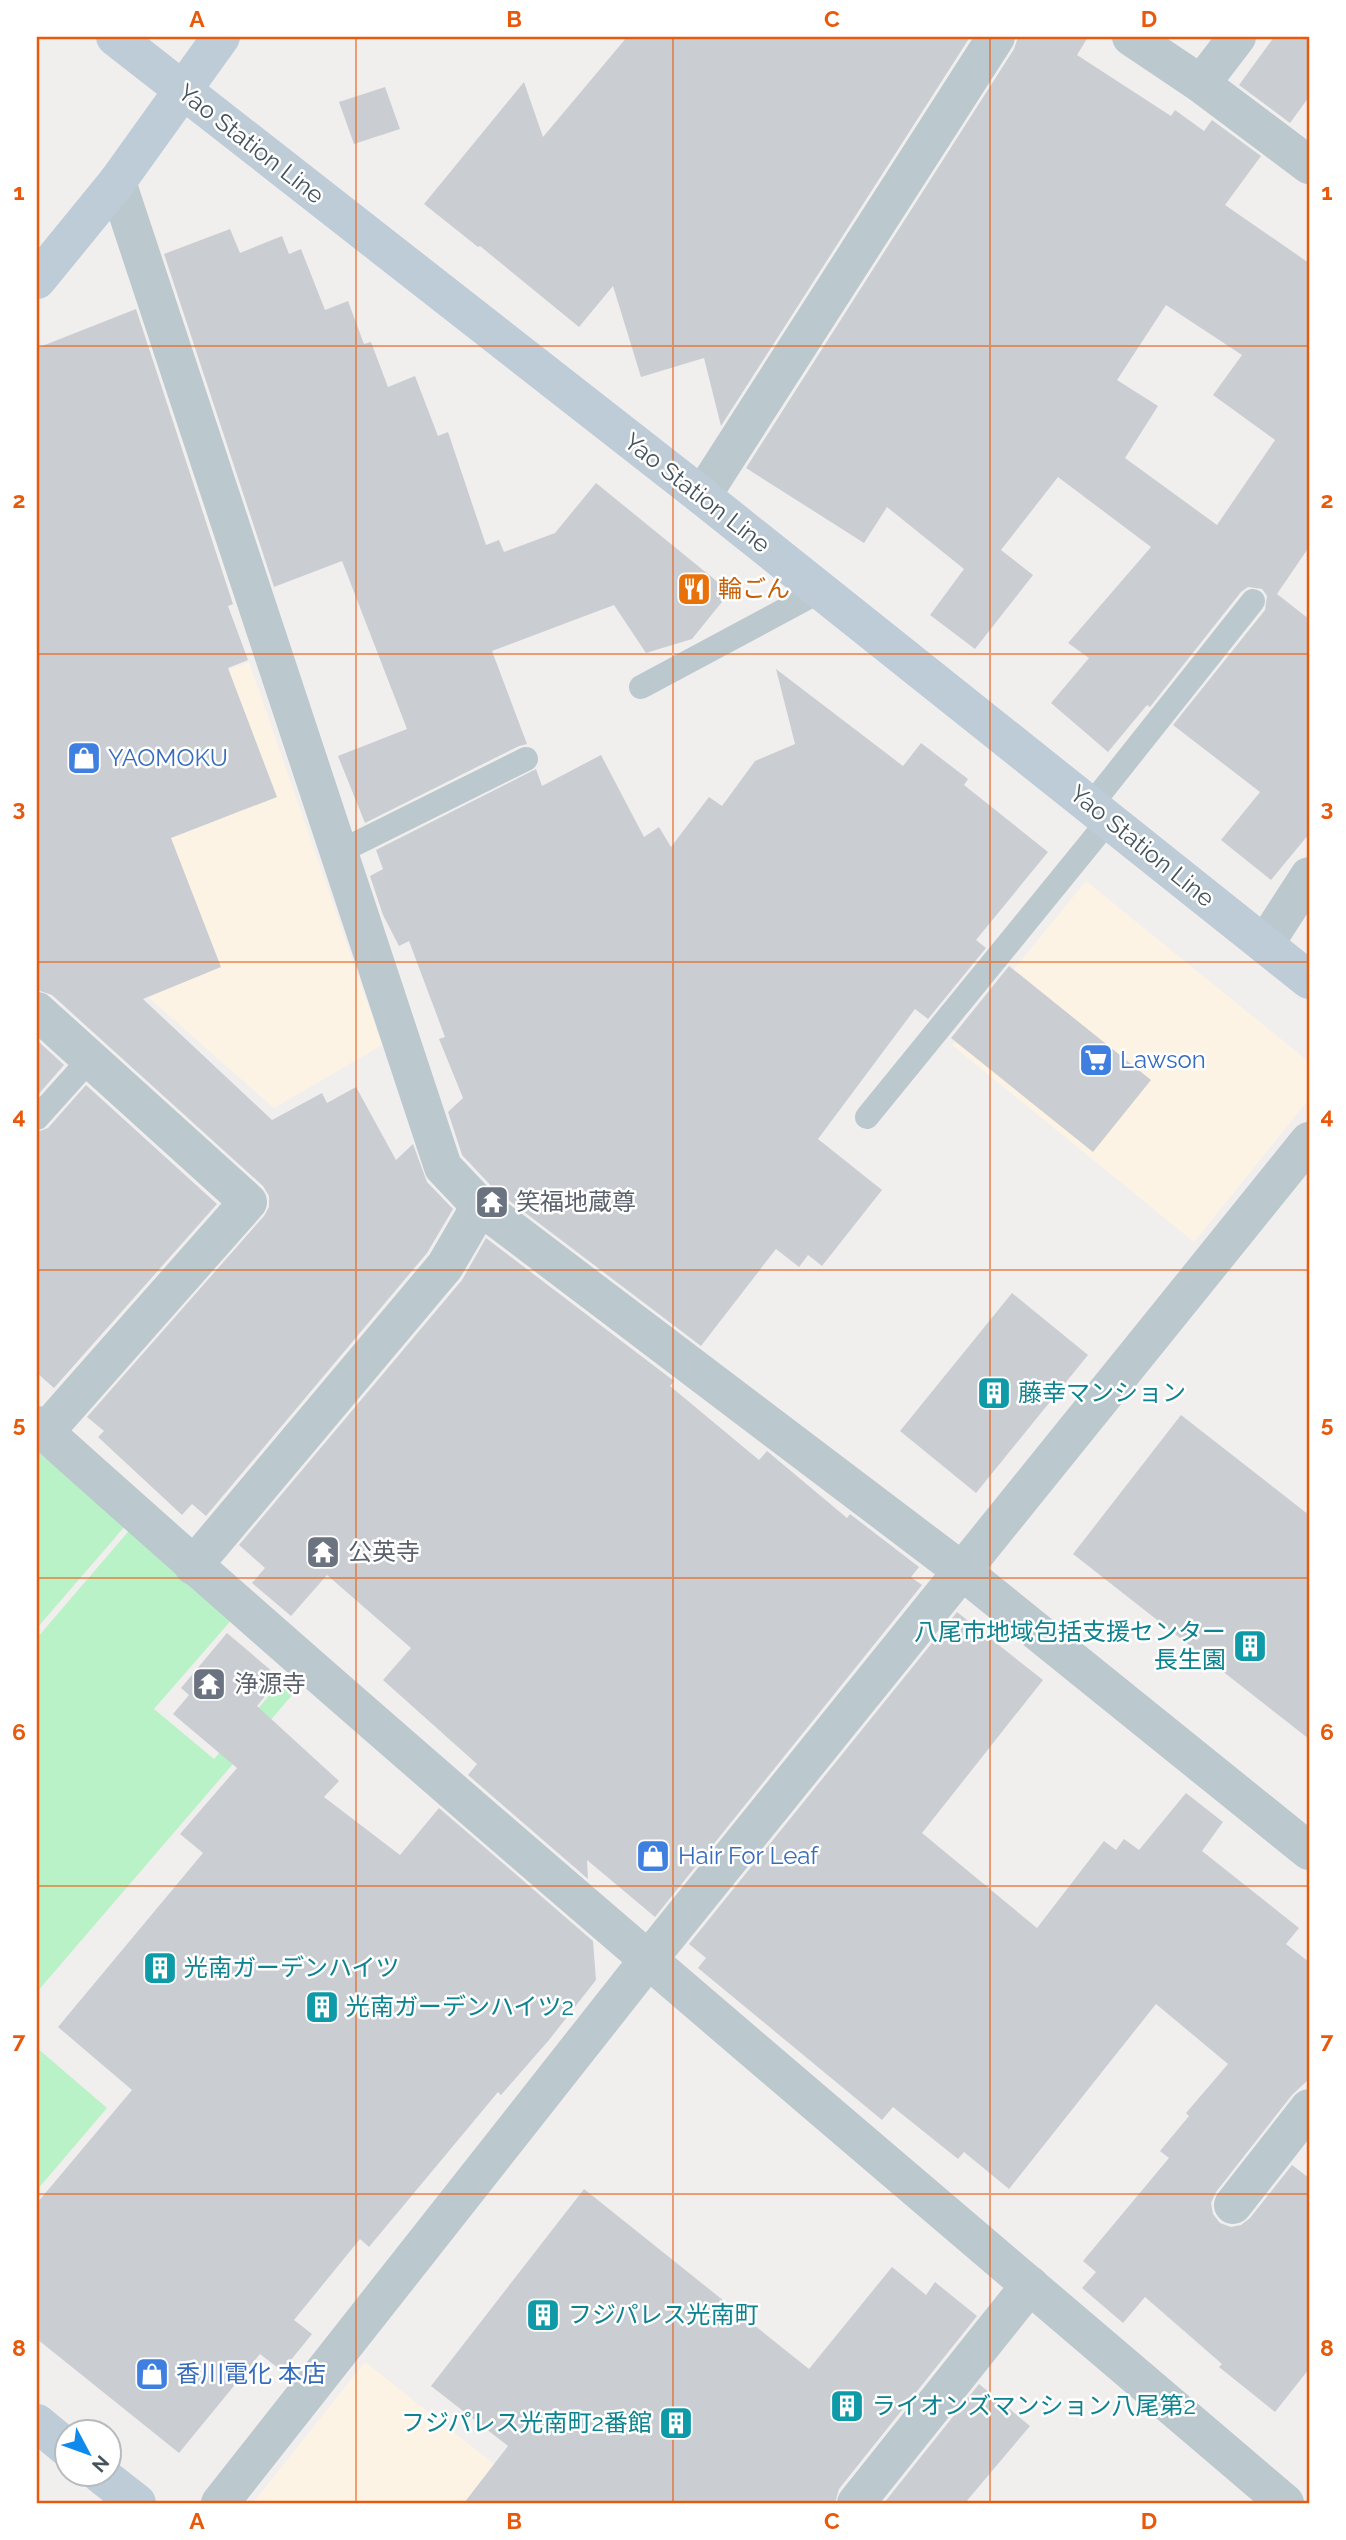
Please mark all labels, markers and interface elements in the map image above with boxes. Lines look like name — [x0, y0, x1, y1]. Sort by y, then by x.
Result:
text: A — [189, 5, 205, 32]
text: B — [506, 5, 522, 32]
text: C — [824, 5, 840, 32]
text: D — [1141, 5, 1157, 32]
street label: Yao Station Line — [173, 78, 330, 210]
text: 1 — [13, 178, 25, 205]
text: 1 — [1321, 178, 1333, 205]
street label: Yao Station Line — [619, 427, 776, 559]
text: 2 — [13, 486, 25, 513]
text: 2 — [1321, 486, 1333, 513]
restaurant icon: 輪ごん — [675, 570, 713, 608]
place label: 輪ごん — [718, 574, 790, 603]
shop icon: YAOMOKU — [65, 739, 103, 777]
place label: YAOMOKU — [108, 743, 228, 772]
street label: Yao Station Line — [1064, 779, 1220, 913]
text: 3 — [13, 794, 25, 821]
text: 3 — [1321, 794, 1333, 821]
supermarket icon: Lawson — [1077, 1041, 1115, 1079]
place label: Lawson — [1120, 1045, 1206, 1074]
text: 4 — [12, 1102, 26, 1129]
text: 4 — [1320, 1102, 1334, 1129]
temple icon: 笑福地蔵尊 — [473, 1183, 511, 1221]
place label: 笑福地蔵尊 — [516, 1187, 636, 1216]
building icon: 藤幸マンション — [975, 1374, 1013, 1412]
place label: 藤幸マンション — [1018, 1378, 1186, 1407]
text: 5 — [13, 1410, 26, 1437]
text: 5 — [1321, 1410, 1334, 1437]
temple icon: 公英寺 — [304, 1533, 342, 1571]
place label: 公英寺 — [348, 1537, 420, 1566]
place label: 八尾市地域包括支援センター 長生園 — [914, 1617, 1226, 1674]
building icon: 八尾市地域包括支援センター 長生園 — [1231, 1627, 1269, 1665]
temple icon: 浄源寺 — [190, 1665, 228, 1703]
place label: 浄源寺 — [234, 1669, 306, 1698]
text: 6 — [12, 1718, 26, 1745]
text: 6 — [1320, 1718, 1334, 1745]
shop icon: Hair For Leaf — [634, 1837, 672, 1875]
place label: Hair For Leaf — [678, 1841, 819, 1870]
building icon: 光南ガーデンハイツ — [141, 1949, 179, 1987]
place label: 光南ガーデンハイツ — [184, 1953, 400, 1982]
building icon: 光南ガーデンハイツ2 — [303, 1988, 341, 2026]
place label: 光南ガーデンハイツ2 — [346, 1992, 574, 2021]
text: 7 — [13, 2026, 26, 2053]
text: 7 — [1321, 2026, 1334, 2053]
building icon: フジパレス光南町 — [524, 2296, 562, 2334]
place label: フジパレス光南町 — [568, 2300, 759, 2329]
text: 8 — [12, 2334, 26, 2361]
text: 8 — [1320, 2334, 1334, 2361]
shop icon: 香川電化 本店 — [133, 2355, 171, 2393]
place label: 香川電化 本店 — [176, 2359, 326, 2388]
building icon: ライオンズマンション八尾第2 — [828, 2387, 866, 2425]
place label: ライオンズマンション八尾第2 — [872, 2391, 1196, 2420]
building icon: フジパレス光南町2番館 — [657, 2404, 695, 2442]
place label: フジパレス光南町2番館 — [401, 2408, 652, 2437]
north arrow — [52, 2418, 122, 2488]
text: N — [88, 2451, 114, 2477]
text: A — [189, 2507, 205, 2534]
text: B — [506, 2507, 522, 2534]
text: C — [824, 2507, 840, 2534]
text: D — [1141, 2507, 1157, 2534]

